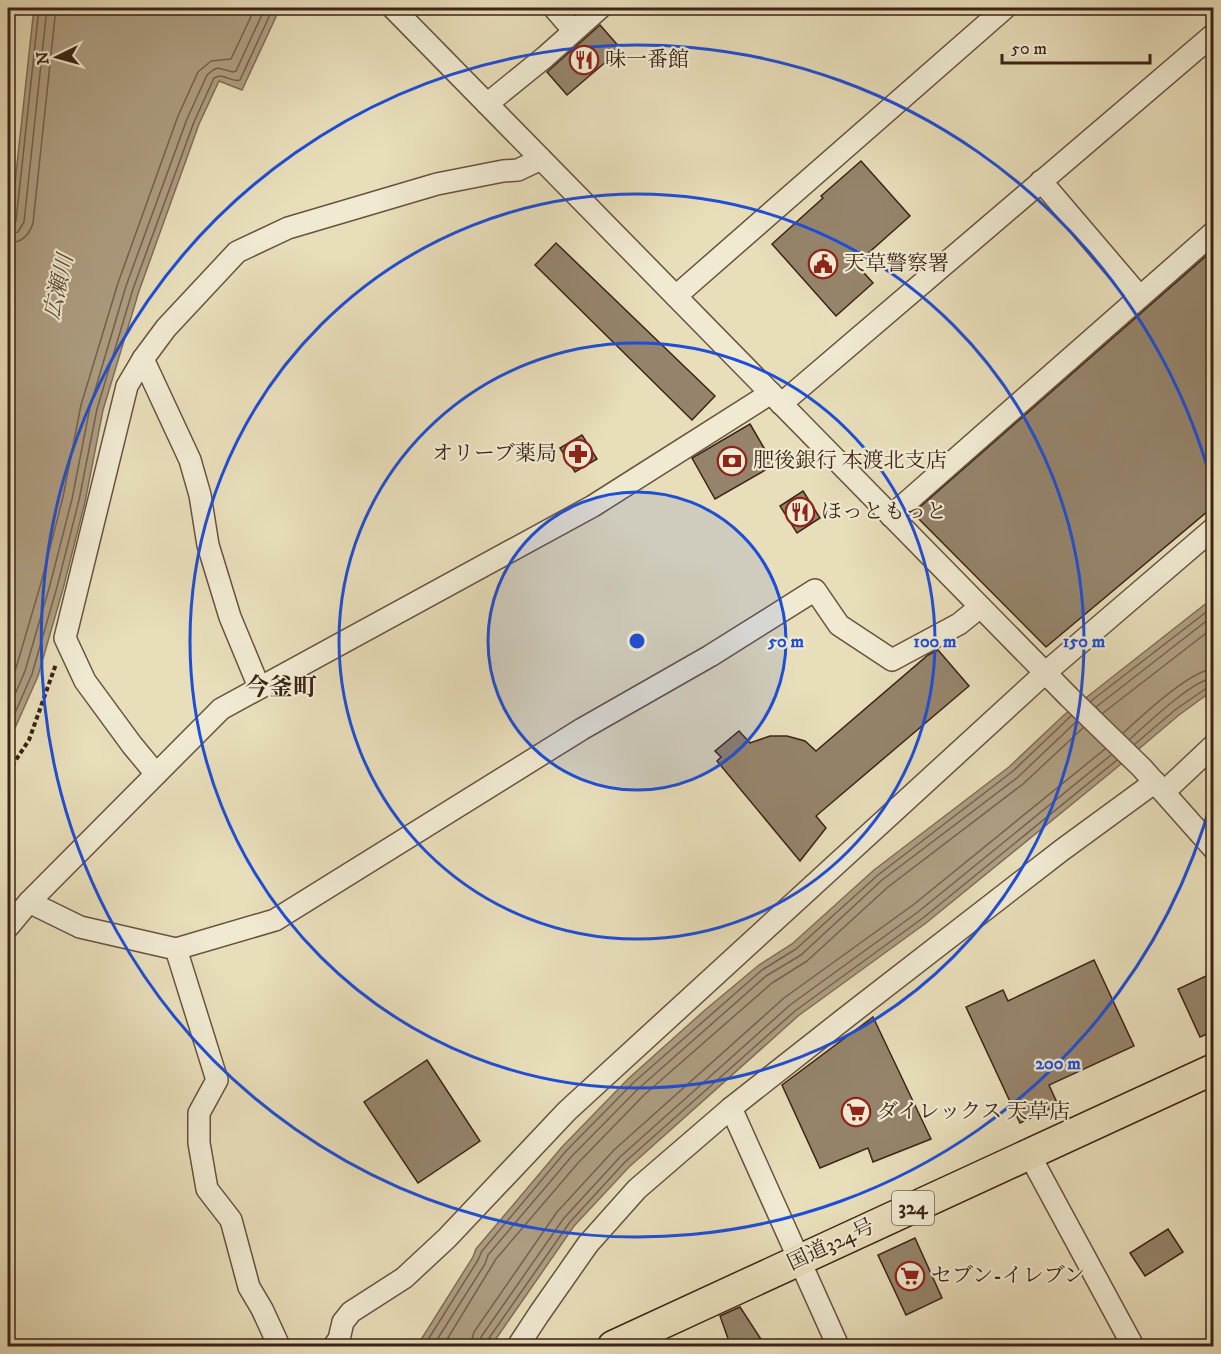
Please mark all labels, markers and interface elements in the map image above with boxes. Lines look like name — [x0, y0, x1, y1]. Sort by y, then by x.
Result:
north arrow — [27, 27, 87, 87]
scale bar — [1002, 27, 1150, 65]
text: 50 m — [1011, 38, 1047, 60]
restaurant icon: 味一番館 — [568, 44, 600, 76]
place label: 味一番館 — [605, 47, 689, 73]
text: N — [33, 51, 54, 66]
public building icon: 天草警察署 — [807, 248, 839, 280]
water label: 広瀬川 — [38, 250, 80, 322]
place label: 天草警察署 — [844, 251, 949, 277]
pharmacy icon: オリーブ薬局 — [562, 438, 594, 470]
place label: オリーブ薬局 — [432, 441, 557, 467]
bank icon: 肥後銀行 本渡北支店 — [716, 445, 748, 477]
place label: 肥後銀行 本渡北支店 — [753, 448, 947, 474]
restaurant icon: ほっともっと — [784, 496, 816, 528]
place label: ほっともっと — [821, 499, 947, 525]
centre of rings — [627, 631, 647, 651]
text: 50 m — [767, 631, 804, 653]
text: 100 m — [913, 631, 957, 653]
text: 150 m — [1063, 631, 1106, 653]
district label: 今釜町 — [245, 673, 317, 703]
text: 200 m — [1035, 1053, 1081, 1075]
supermarket icon: ダイレックス 天草店 — [840, 1096, 872, 1128]
place label: ダイレックス 天草店 — [877, 1099, 1070, 1125]
road number: 324 — [892, 1191, 934, 1225]
street label: 国道324号 — [783, 1214, 879, 1276]
supermarket icon: セブン-イレブン — [894, 1260, 926, 1292]
place label: セブン-イレブン — [931, 1263, 1085, 1289]

